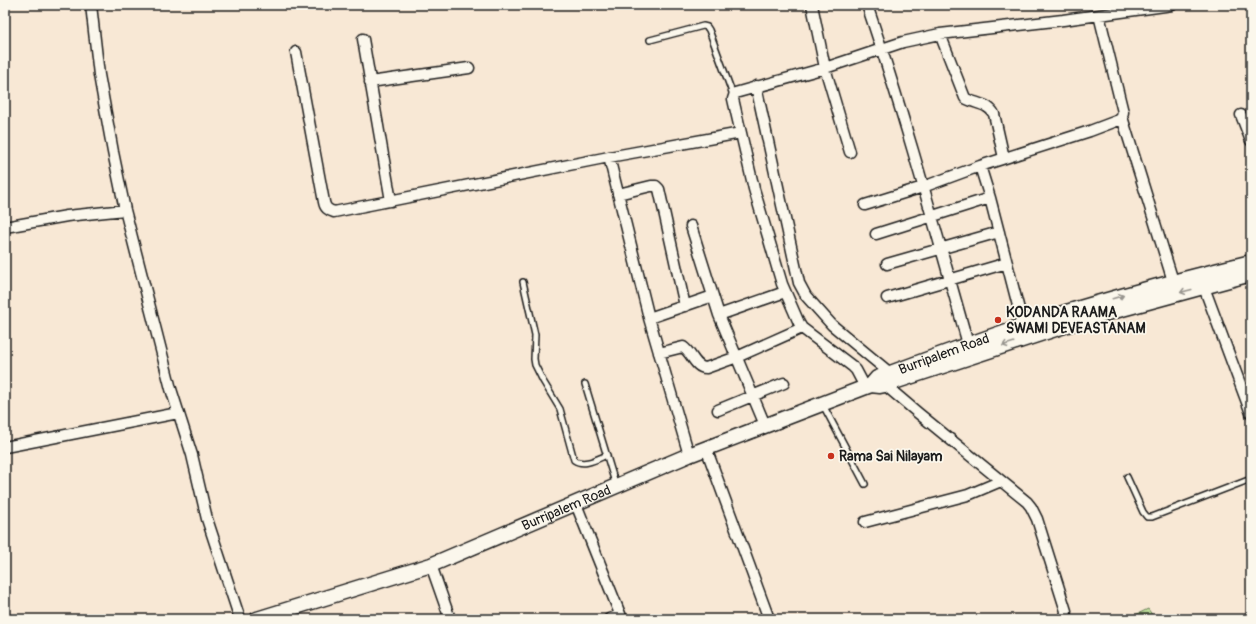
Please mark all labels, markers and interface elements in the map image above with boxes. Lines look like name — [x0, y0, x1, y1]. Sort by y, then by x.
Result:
one-way arrow — [1180, 288, 1193, 295]
one-way arrow — [1111, 293, 1124, 300]
place label: KODANDA RAAMA SWAMI DEVEASTANAM — [1006, 304, 1145, 337]
marker: KODANDA RAAMA SWAMI DEVEASTANAM — [993, 315, 1003, 325]
street label: Burripalem Road — [896, 329, 991, 378]
one-way arrow — [1003, 341, 1015, 349]
place label: Rama Sai Nilayam — [839, 448, 943, 465]
marker: Rama Sai Nilayam — [826, 451, 836, 461]
street label: Burripalem Road — [519, 481, 613, 534]

